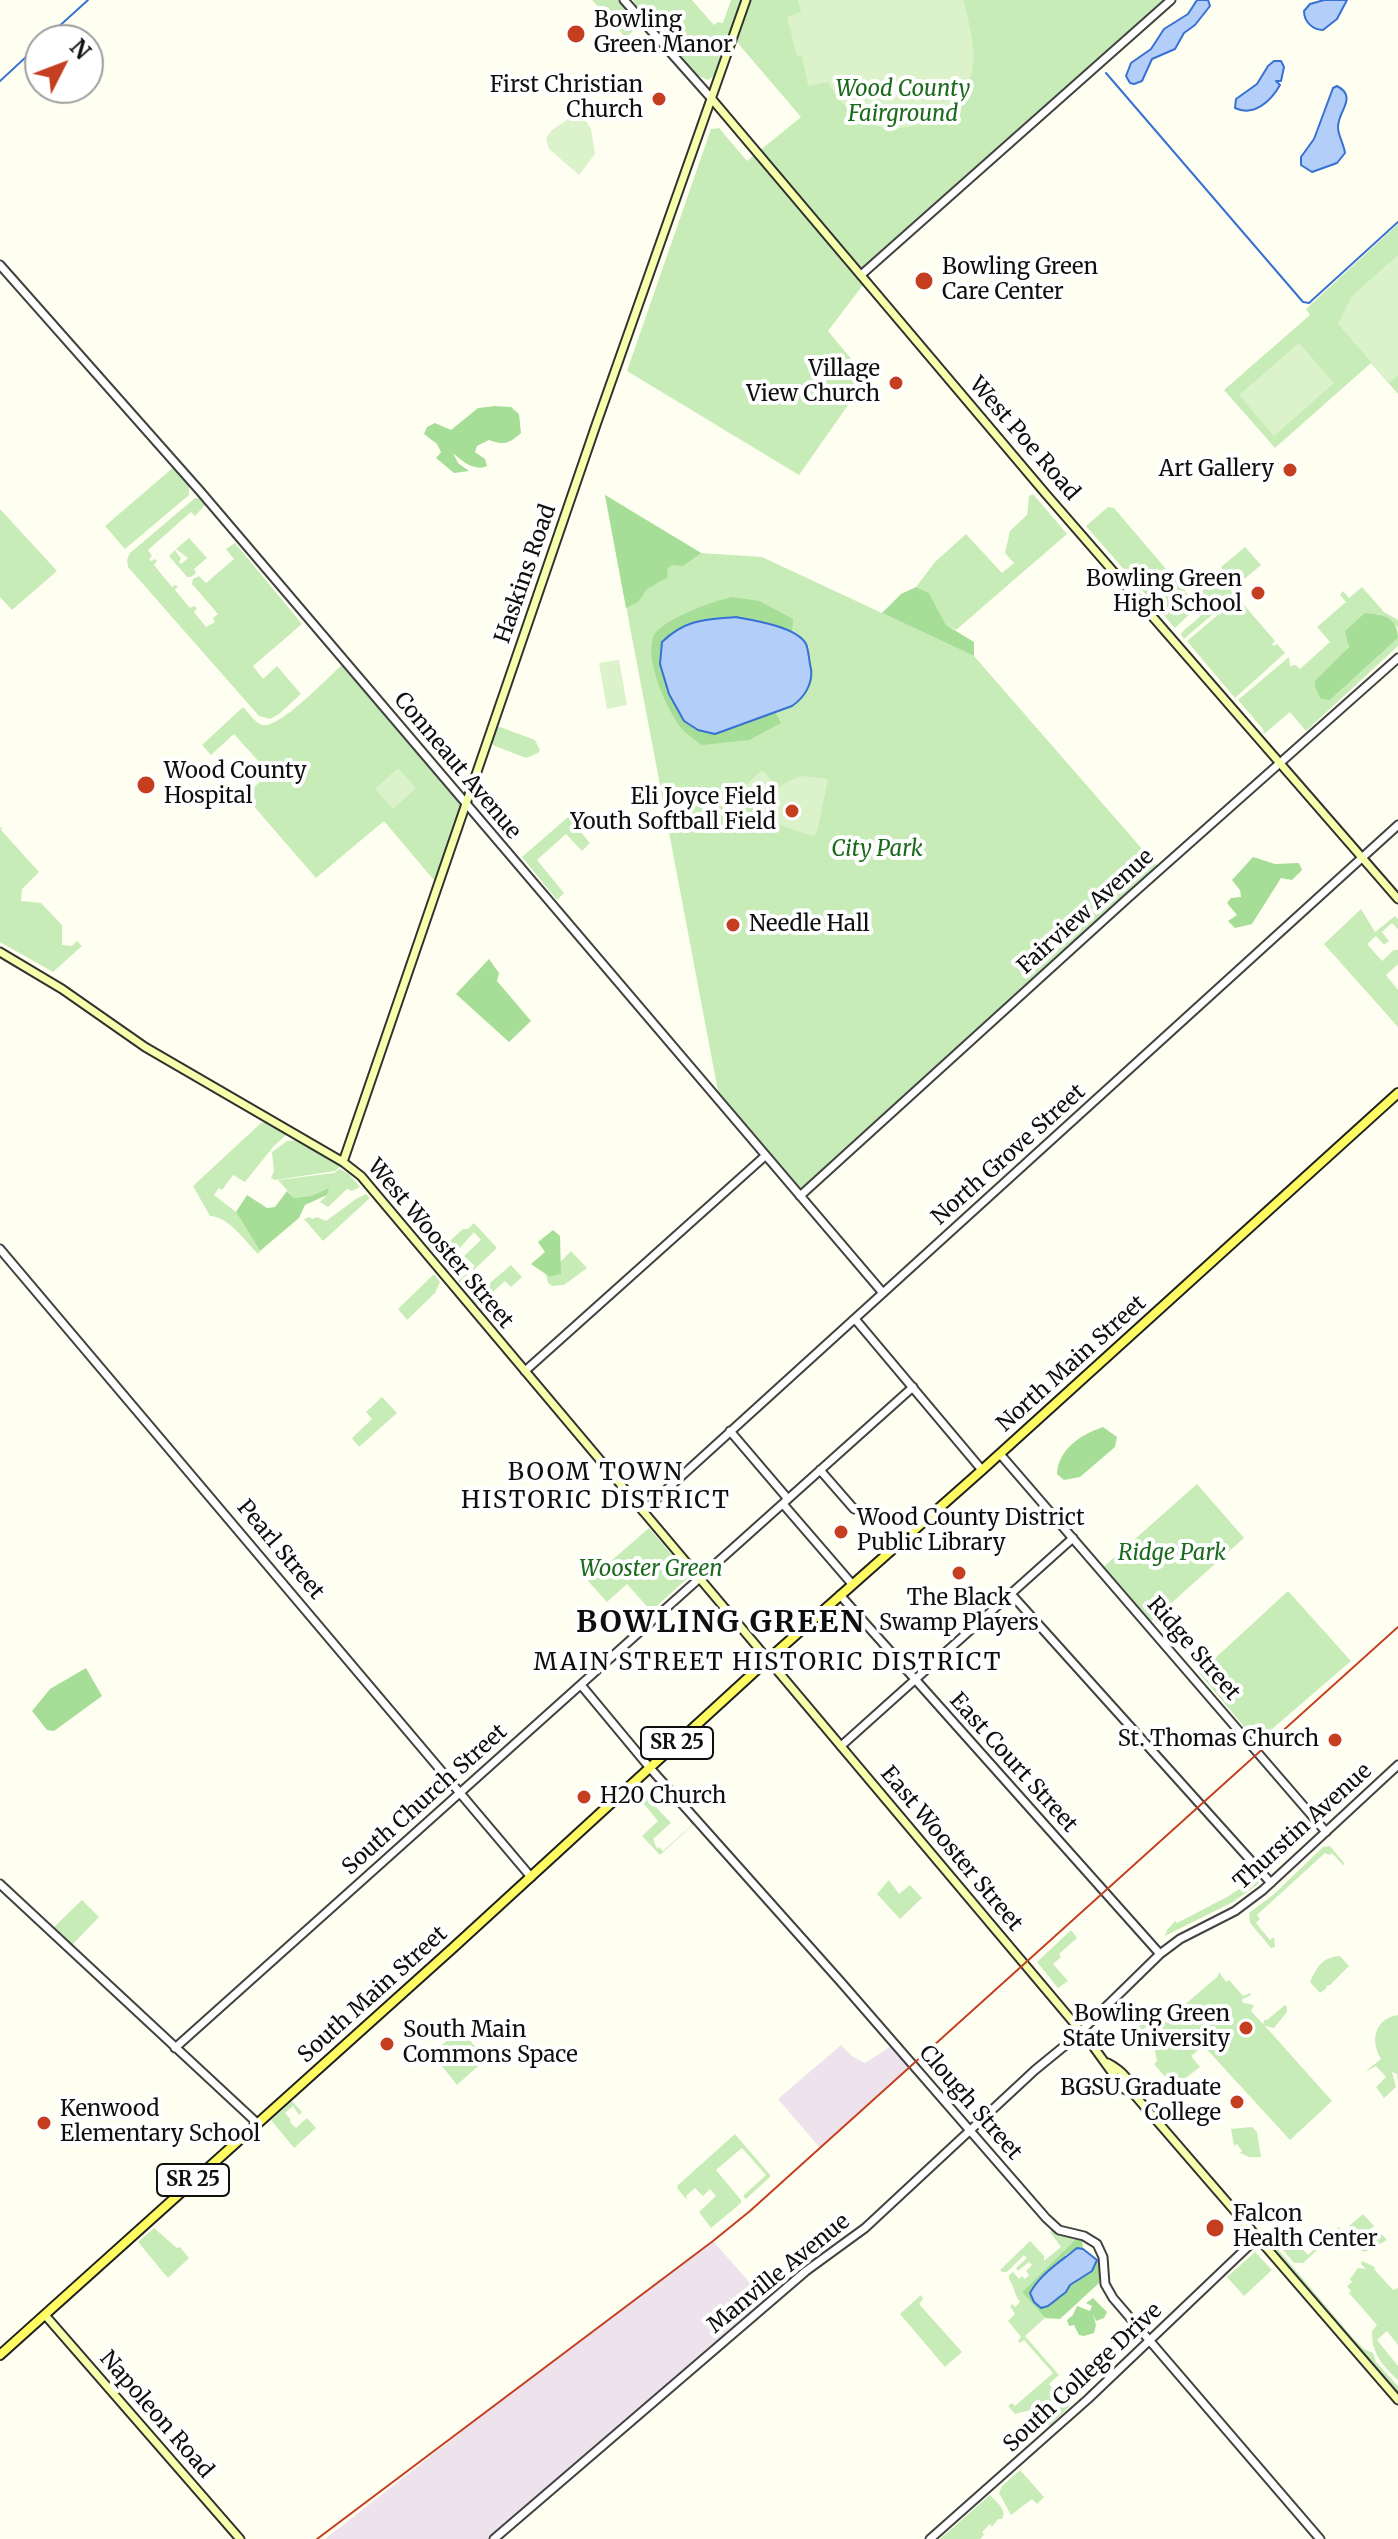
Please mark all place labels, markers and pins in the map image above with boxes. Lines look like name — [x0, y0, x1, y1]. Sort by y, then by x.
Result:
place label: Bowling Green Manor — [594, 8, 733, 60]
marker: Bowling Green Manor — [565, 23, 587, 45]
place label: First Christian Church — [490, 73, 643, 124]
marker: First Christian Church — [650, 90, 668, 108]
place label: Bowling Green Care Center — [942, 255, 1098, 306]
marker: Bowling Green Care Center — [913, 270, 935, 292]
place label: Village View Church — [746, 357, 880, 408]
marker: Village View Church — [887, 374, 905, 392]
place label: Art Gallery — [1159, 457, 1274, 483]
marker: Art Gallery — [1281, 461, 1299, 479]
place label: Bowling Green High School — [1086, 567, 1242, 618]
marker: Bowling Green High School — [1249, 584, 1267, 602]
place label: Wood County Hospital — [164, 759, 307, 810]
marker: Wood County Hospital — [135, 774, 157, 796]
place label: Eli Joyce Field Youth Softball Field — [570, 785, 776, 836]
marker: Eli Joyce Field Youth Softball Field — [783, 802, 801, 820]
place label: Needle Hall — [749, 912, 870, 938]
marker: Needle Hall — [724, 916, 742, 934]
place label: Wood County District Public Library — [857, 1506, 1085, 1558]
marker: Wood County District Public Library — [832, 1523, 850, 1541]
marker: The Black Swamp Players — [950, 1564, 968, 1582]
place label: The Black Swamp Players — [879, 1586, 1039, 1638]
place label: St. Thomas Church — [1118, 1727, 1319, 1753]
marker: St. Thomas Church — [1326, 1731, 1344, 1749]
place label: H20 Church — [600, 1784, 726, 1810]
marker: H20 Church — [575, 1788, 593, 1806]
place label: Bowling Green State University — [1062, 2002, 1230, 2054]
place label: South Main Commons Space — [403, 2018, 578, 2070]
marker: Bowling Green State University — [1237, 2019, 1255, 2037]
marker: South Main Commons Space — [378, 2035, 396, 2053]
place label: BGSU Graduate College — [1060, 2076, 1221, 2128]
marker: BGSU Graduate College — [1228, 2093, 1246, 2111]
place label: Kenwood Elementary School — [60, 2097, 260, 2148]
marker: Kenwood Elementary School — [35, 2114, 53, 2132]
place label: Falcon Health Center — [1233, 2202, 1378, 2254]
marker: Falcon Health Center — [1204, 2217, 1226, 2239]

